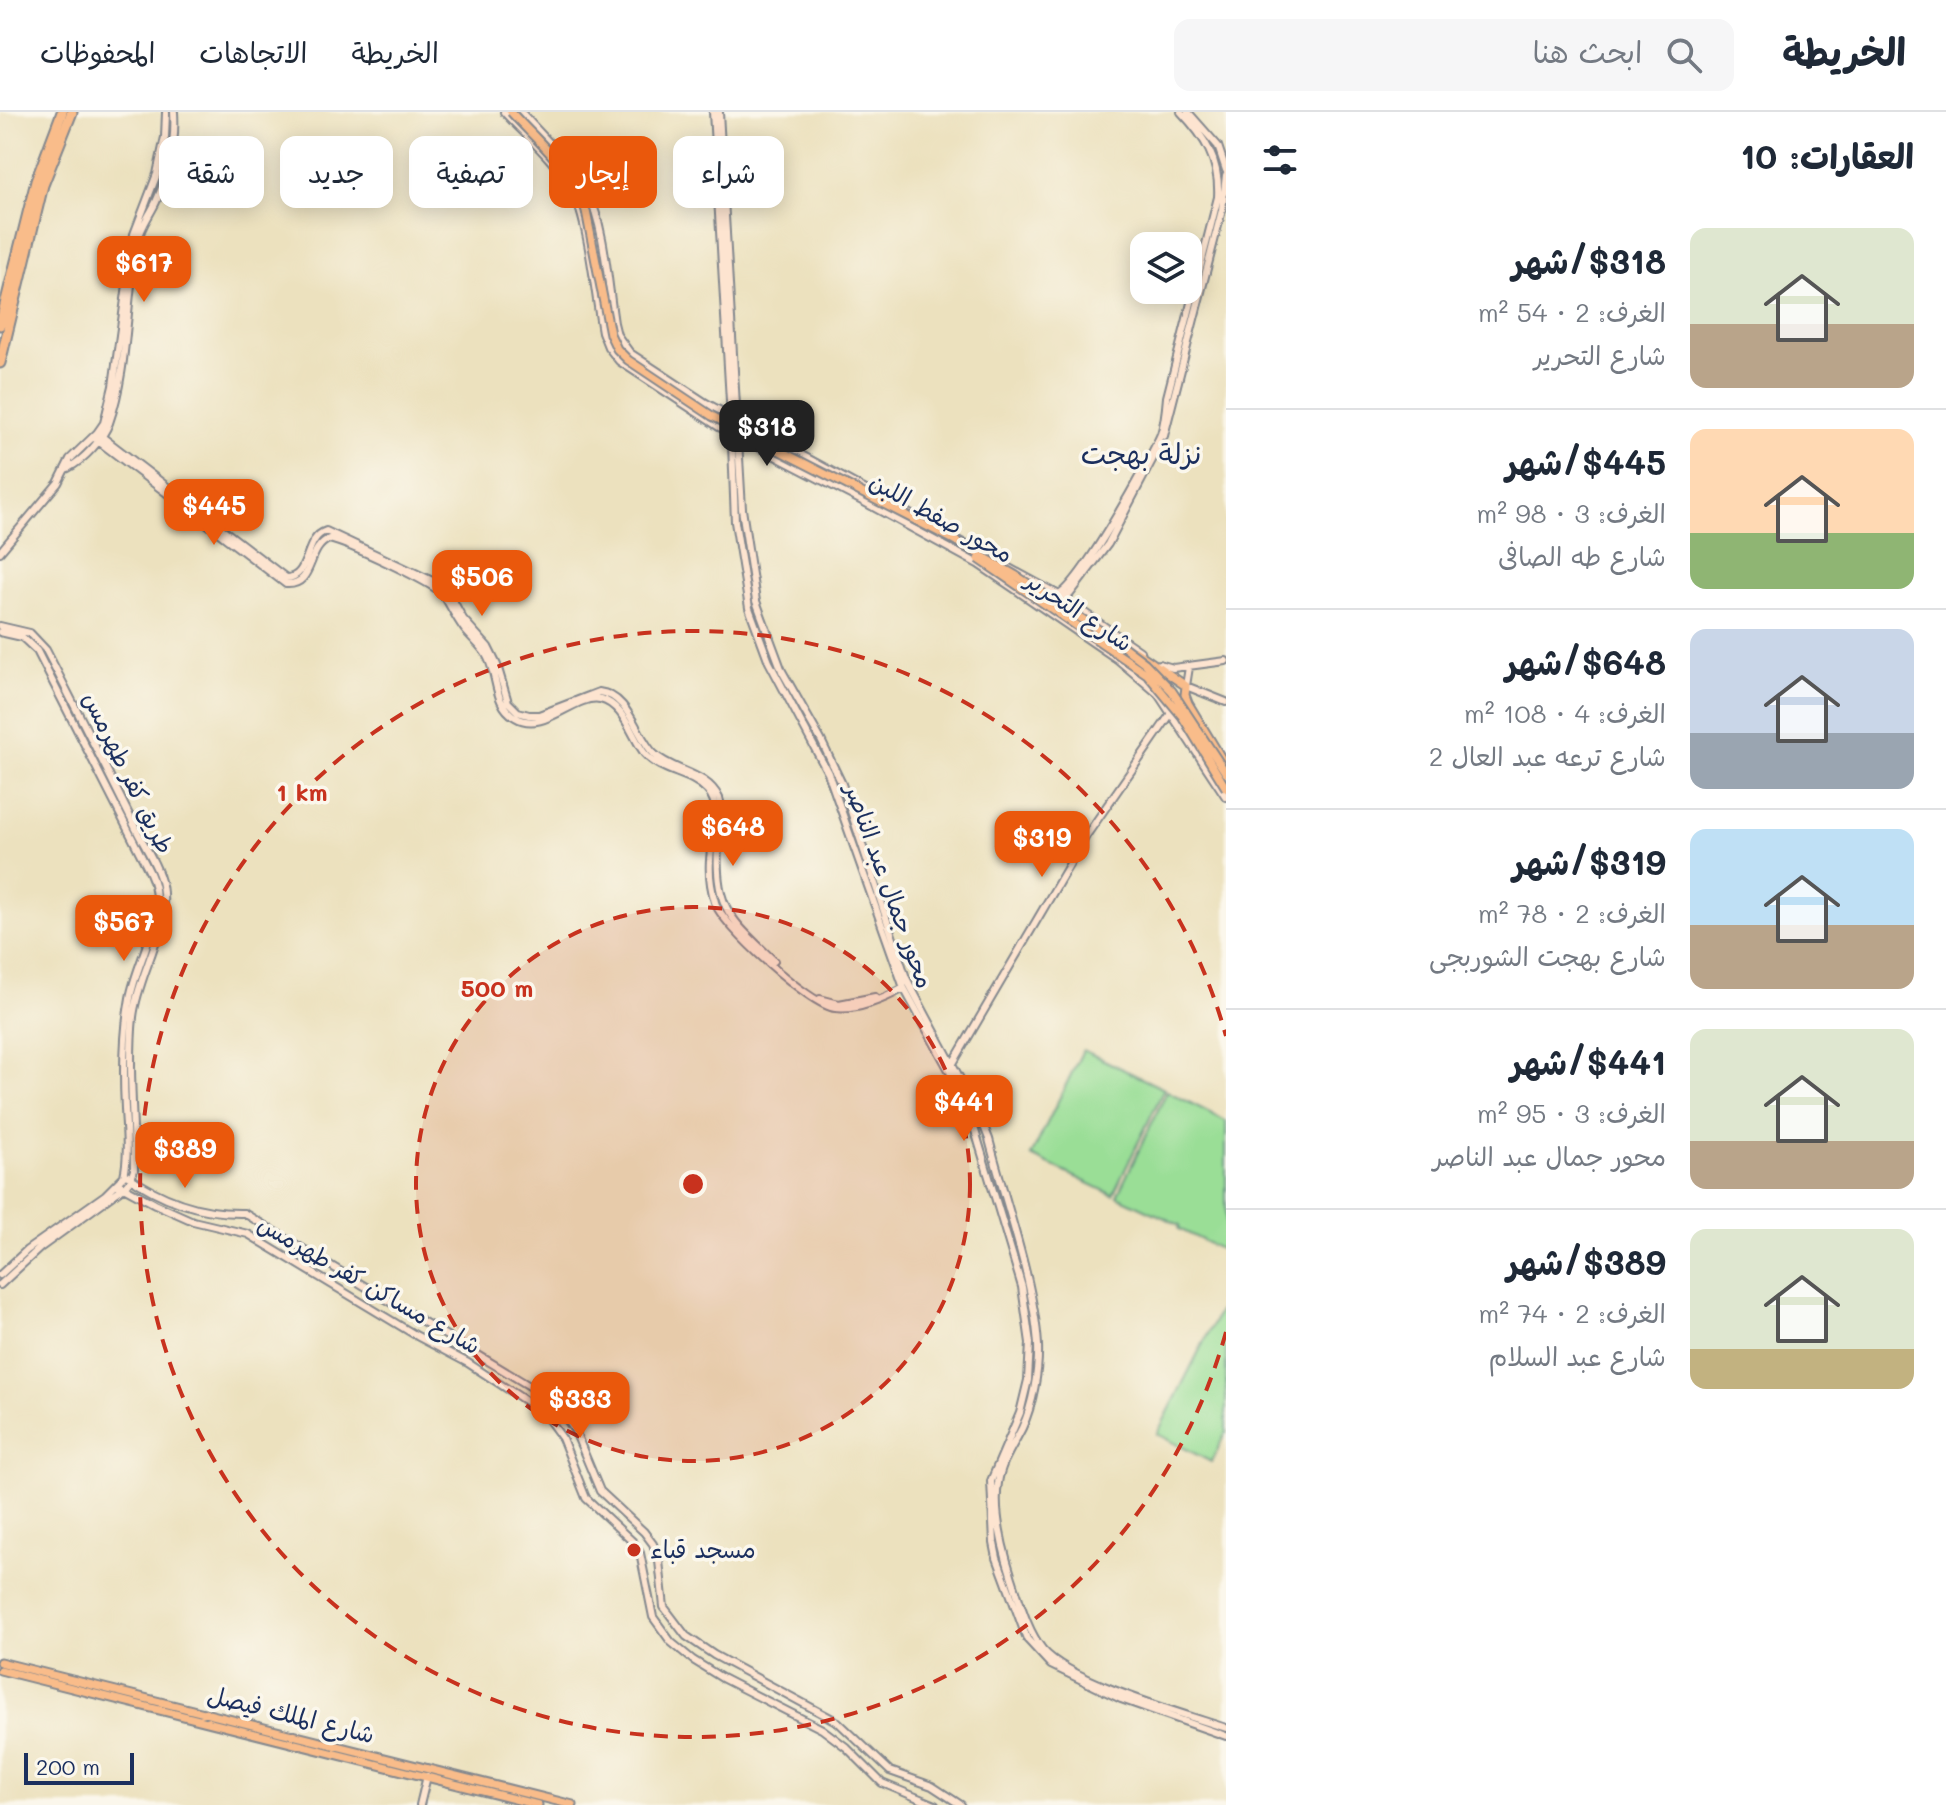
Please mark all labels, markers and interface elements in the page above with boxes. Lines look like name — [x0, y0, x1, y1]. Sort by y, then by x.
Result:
search box — [1174, 19, 1734, 91]
text: الخريطة — [1782, 26, 1906, 76]
text: ابحث هنا — [1532, 31, 1642, 71]
icon: search — [1662, 33, 1706, 77]
text: المحفوظات — [40, 34, 155, 70]
text: الاتجاهات — [199, 34, 307, 70]
text: الخريطة — [351, 34, 439, 70]
text: العقارات: 10 — [1740, 133, 1914, 178]
chip: شقة — [159, 136, 264, 208]
chip: جديد — [280, 136, 393, 208]
chip: تصفية — [409, 136, 533, 208]
chip: إيجار — [549, 136, 657, 208]
chip: شراء — [673, 136, 784, 208]
icon: filters — [1258, 138, 1302, 182]
map controls — [1130, 232, 1202, 304]
button: layers — [1130, 232, 1202, 304]
pin: $617 — [97, 236, 191, 304]
text: $318/شهر — [1512, 238, 1666, 283]
text: $617 — [115, 245, 173, 279]
icon: home — [1754, 260, 1850, 356]
text: الغرف: 2 · 54 m² — [1478, 295, 1666, 329]
text: شارع التحرير — [1534, 338, 1666, 372]
pin: $318 — [720, 400, 814, 468]
text: $318 — [737, 409, 797, 443]
district label: نزلة بهجت — [1081, 435, 1201, 472]
text: $445/شهر — [1506, 439, 1666, 484]
icon: home — [1754, 461, 1850, 557]
street label: محور صفط اللبن — [864, 465, 1019, 570]
pin: $445 — [167, 479, 261, 547]
text: $445 — [182, 488, 246, 522]
text: الغرف: 3 · 98 m² — [1476, 496, 1666, 530]
text: شارع طه الصافى — [1498, 539, 1666, 573]
pin: $506 — [435, 550, 529, 618]
text: $506 — [450, 559, 514, 593]
street label: شارع التحرير — [1017, 563, 1139, 660]
text: $648/شهر — [1505, 639, 1666, 684]
icon: home — [1754, 661, 1850, 757]
street label: طريق كفر طهرمس — [77, 686, 182, 858]
text: الغرف: 4 · 108 m² — [1464, 696, 1666, 730]
text: شارع ترعه عبد العال 2 — [1429, 739, 1666, 773]
text: 1 km — [276, 776, 328, 807]
street label: محور جمال عبد الناصر — [837, 777, 942, 992]
pin: $648 — [686, 800, 780, 868]
text: $648 — [701, 809, 765, 843]
pin: $319 — [995, 811, 1089, 879]
text: $319 — [1013, 820, 1071, 854]
text: $319/شهر — [1513, 839, 1666, 884]
icon: home — [1754, 861, 1850, 957]
pin: $567 — [77, 895, 171, 963]
text: الغرف: 2 · 78 m² — [1478, 896, 1666, 930]
text: $567 — [93, 904, 155, 938]
text: شارع بهجت الشوربجى — [1429, 939, 1666, 973]
text: 500 m — [461, 972, 533, 1003]
text: $441/شهر — [1510, 1039, 1666, 1084]
icon: home — [1754, 1061, 1850, 1157]
pin: $441 — [917, 1075, 1011, 1143]
text: $441 — [934, 1084, 994, 1118]
text: الغرف: 3 · 95 m² — [1477, 1096, 1666, 1130]
pin: $389 — [138, 1122, 232, 1190]
text: $389 — [153, 1131, 217, 1165]
text: محور جمال عبد الناصر — [1433, 1139, 1666, 1173]
centre of rings — [679, 1170, 707, 1198]
street label: شارع مساكن كفر طهرمس — [251, 1207, 487, 1363]
text: $389/شهر — [1507, 1239, 1666, 1284]
icon: home — [1754, 1261, 1850, 1357]
text: الغرف: 2 · 74 m² — [1479, 1296, 1666, 1330]
text: شارع عبد السلام — [1488, 1339, 1666, 1373]
pin: $333 — [533, 1372, 627, 1440]
text: $333 — [549, 1381, 611, 1415]
place label: مسجد قباء — [650, 1533, 756, 1564]
marker: مسجد قباء — [625, 1541, 643, 1559]
street label: شارع الملك فيصل — [204, 1678, 378, 1752]
scale bar — [24, 1749, 134, 1785]
text: 200 m — [36, 1752, 100, 1781]

